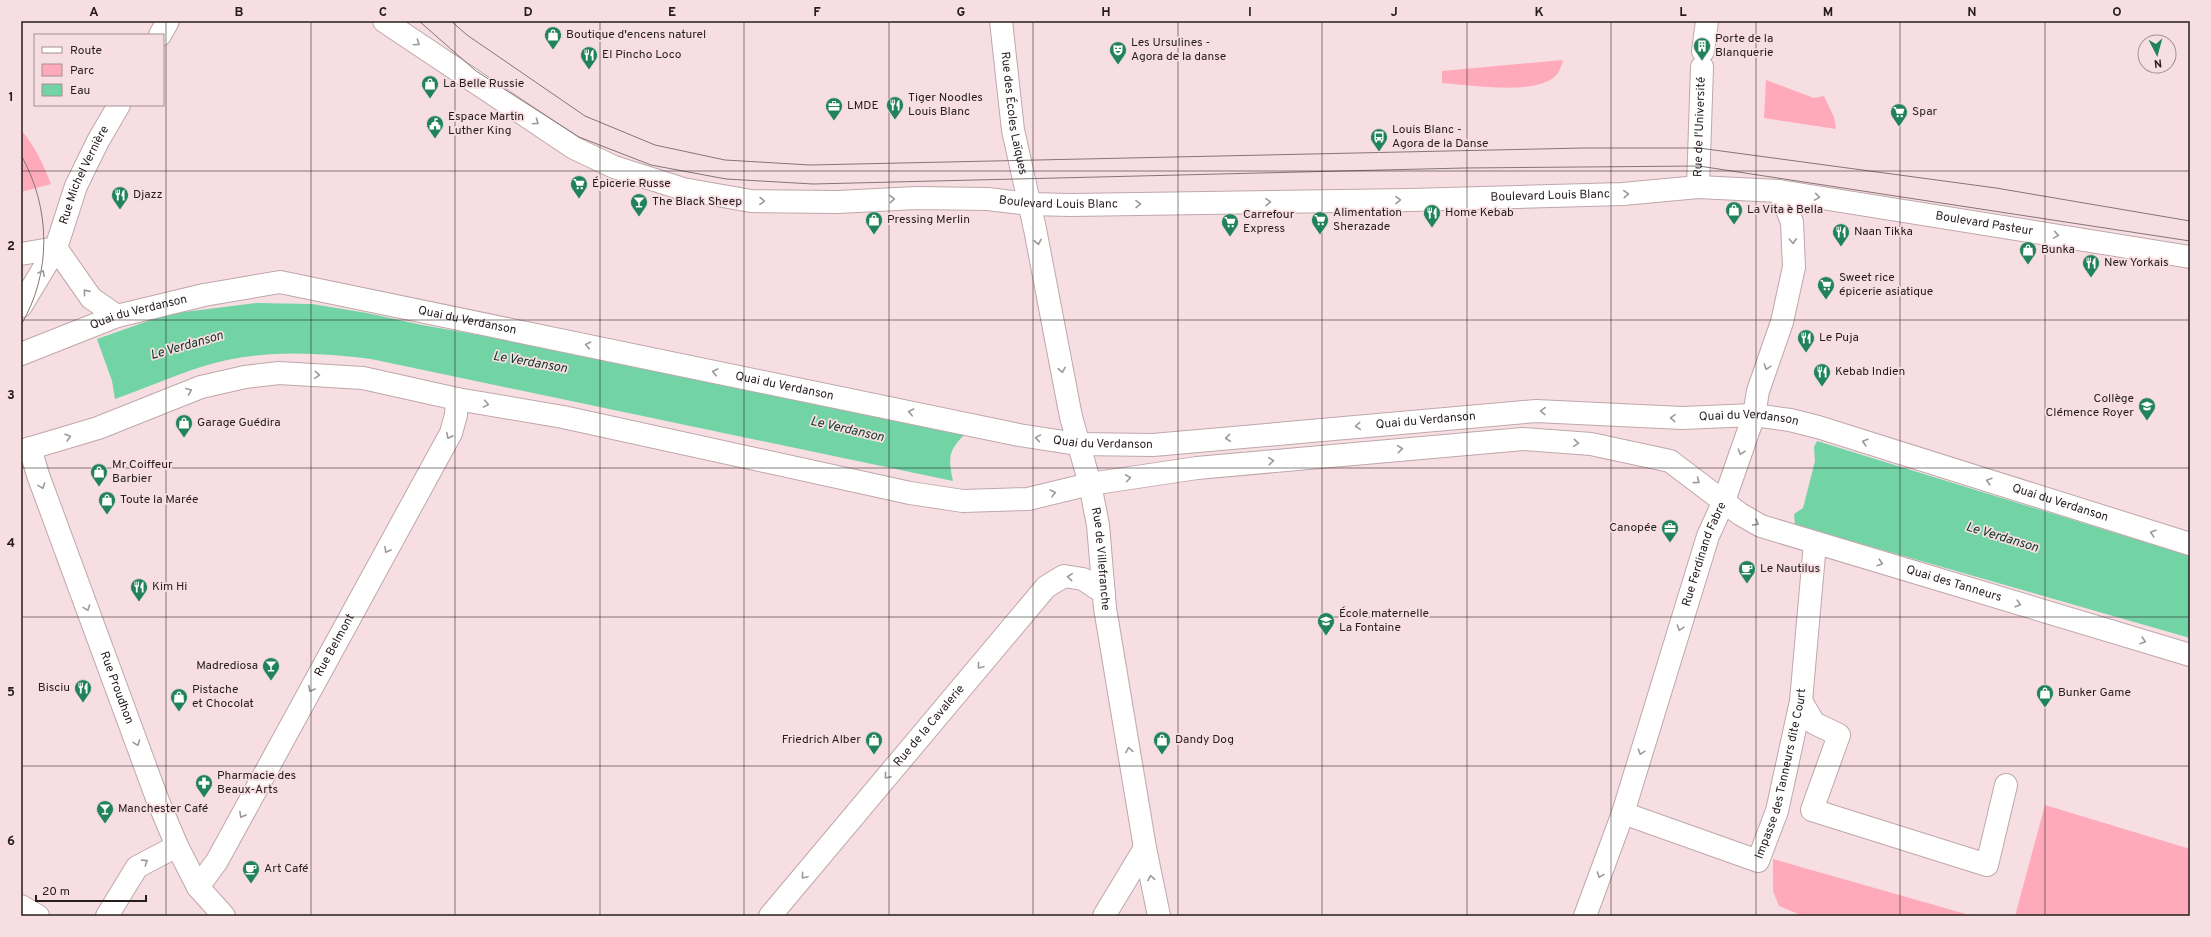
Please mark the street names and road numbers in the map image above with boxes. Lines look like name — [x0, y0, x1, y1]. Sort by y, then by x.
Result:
street label: Rue des Écoles Laïques — [996, 51, 1031, 176]
street label: Rue de l'Université — [1690, 77, 1710, 178]
street label: Rue Michel Vernière — [56, 123, 113, 227]
street label: Boulevard Louis Blanc — [1490, 186, 1610, 206]
street label: Boulevard Louis Blanc — [998, 192, 1118, 213]
street label: Boulevard Pasteur — [1934, 208, 2034, 240]
street label: Quai du Verdanson — [88, 291, 189, 334]
street label: Quai du Verdanson — [416, 303, 518, 339]
street label: Quai du Verdanson — [734, 368, 835, 404]
street label: Quai du Verdanson — [1699, 407, 1800, 430]
street label: Quai du Verdanson — [1375, 408, 1476, 433]
street label: Quai du Verdanson — [1052, 432, 1153, 453]
street label: Quai du Verdanson — [2010, 480, 2110, 526]
street label: Rue Ferdinand Fabre — [1679, 500, 1730, 609]
street label: Rue de Villefranche — [1087, 506, 1113, 611]
street label: Quai des Tanneurs — [1904, 562, 2003, 606]
street label: Rue Belmont — [311, 611, 359, 680]
street label: Rue Proudhon — [96, 649, 137, 726]
street label: Rue de la Cavalerie — [890, 682, 968, 770]
street label: Impasse des Tanneurs dite Court — [1752, 688, 1810, 861]

